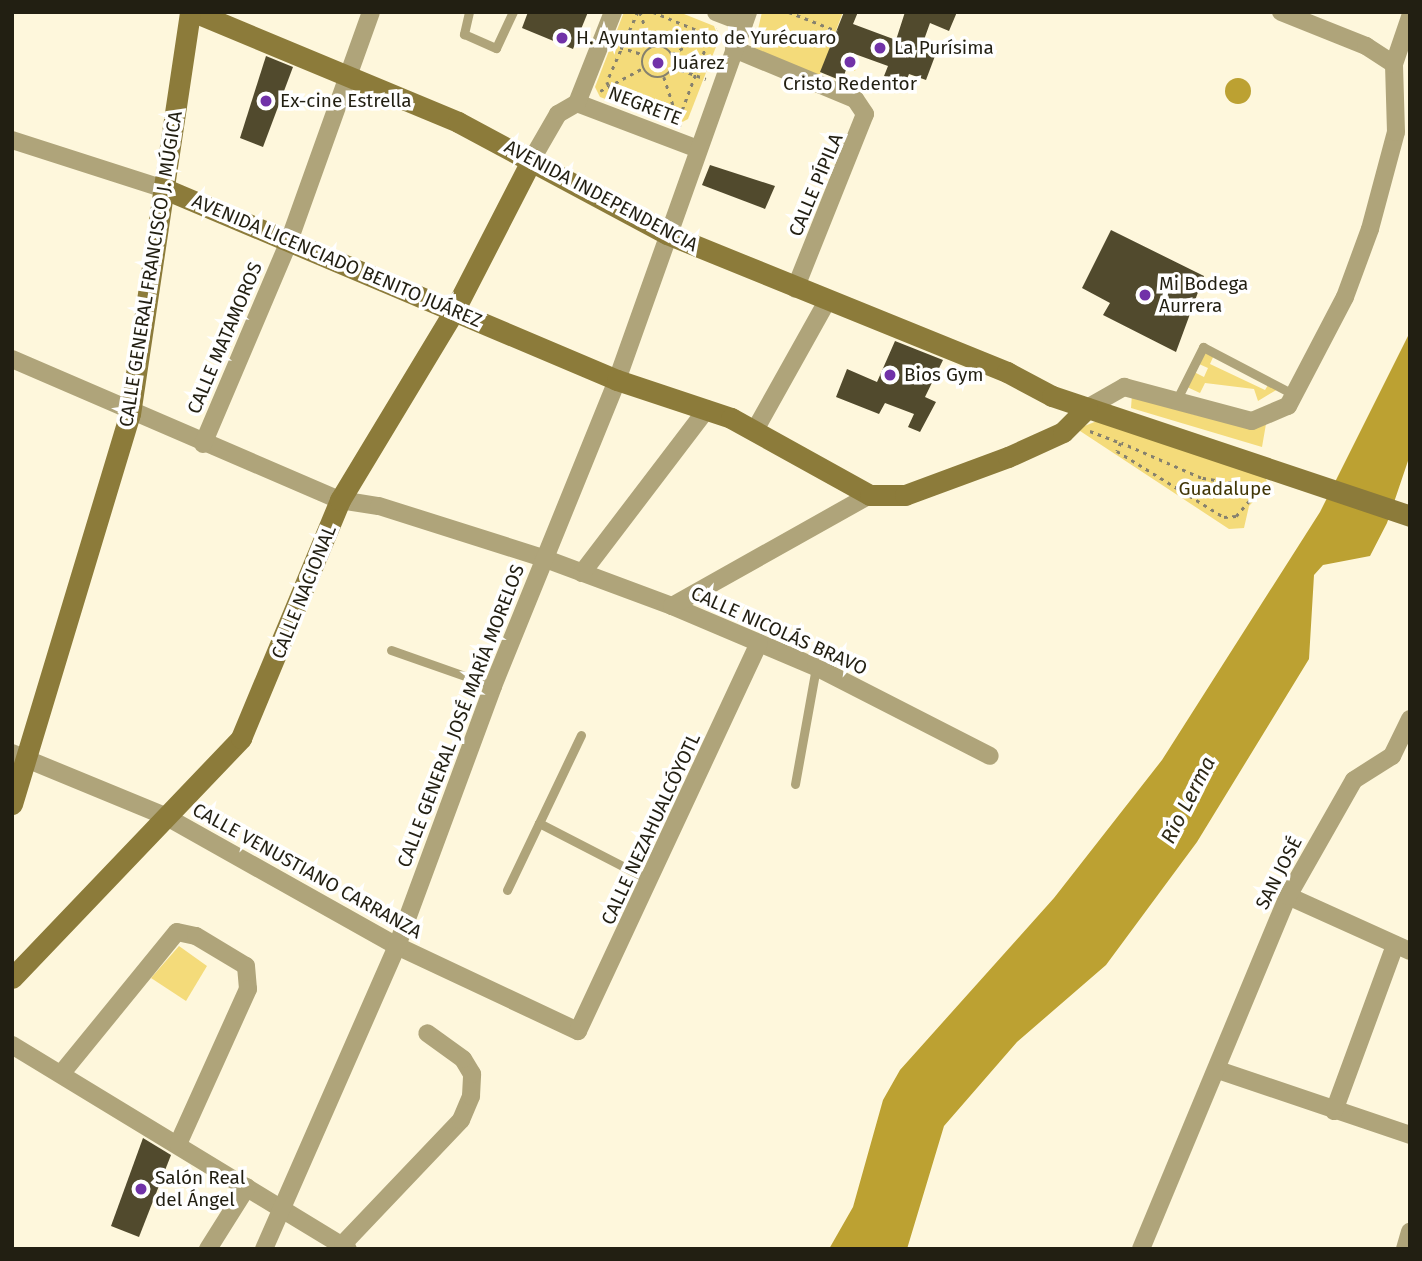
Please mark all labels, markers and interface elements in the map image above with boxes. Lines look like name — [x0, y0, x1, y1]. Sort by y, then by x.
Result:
place label: H. Ayuntamiento de Yurécuaro — [576, 27, 836, 49]
marker: H. Ayuntamiento de Yurécuaro — [554, 30, 570, 46]
place label: La Purísima — [894, 37, 994, 59]
marker: La Purísima — [872, 40, 888, 56]
place label: Juárez — [672, 52, 724, 74]
marker: Cristo Redentor — [842, 54, 858, 70]
marker: Juárez — [650, 55, 666, 71]
place label: Cristo Redentor — [783, 73, 917, 95]
street label: NEGRETE — [605, 82, 685, 130]
place label: Ex-cine Estrella — [280, 90, 412, 112]
marker: Ex-cine Estrella — [258, 93, 274, 109]
street label: CALLE GENERAL FRANCISCO J. MÚGICA — [115, 109, 187, 429]
street label: CALLE PÍPILA — [784, 130, 848, 240]
street label: AVENIDA INDEPENDENCIA — [500, 135, 702, 257]
street label: AVENIDA LICENCIADO BENITO JUÁREZ — [189, 189, 485, 333]
street label: CALLE MATAMOROS — [183, 259, 267, 417]
place label: Mi Bodega Aurrera — [1159, 273, 1248, 317]
marker: Mi Bodega Aurrera — [1137, 287, 1153, 303]
place label: Bios Gym — [904, 364, 984, 386]
marker: Bios Gym — [882, 367, 898, 383]
park label: Guadalupe — [1178, 478, 1272, 500]
street label: CALLE NACIONAL — [267, 522, 341, 662]
street label: CALLE GENERAL JOSÉ MARÍA MORELOS — [393, 561, 529, 871]
street label: CALLE NICOLÁS BRAVO — [687, 582, 871, 680]
street label: CALLE NEZAHUALCÓYOTL — [597, 730, 705, 928]
water label: Río Lerma — [1155, 752, 1221, 848]
street label: CALLE VENUSTIANO CARRANZA — [188, 798, 426, 944]
street label: SAN JOSÉ — [1251, 833, 1307, 913]
place label: Salón Real del Ángel — [155, 1167, 245, 1211]
marker: Salón Real del Ángel — [133, 1181, 149, 1197]

